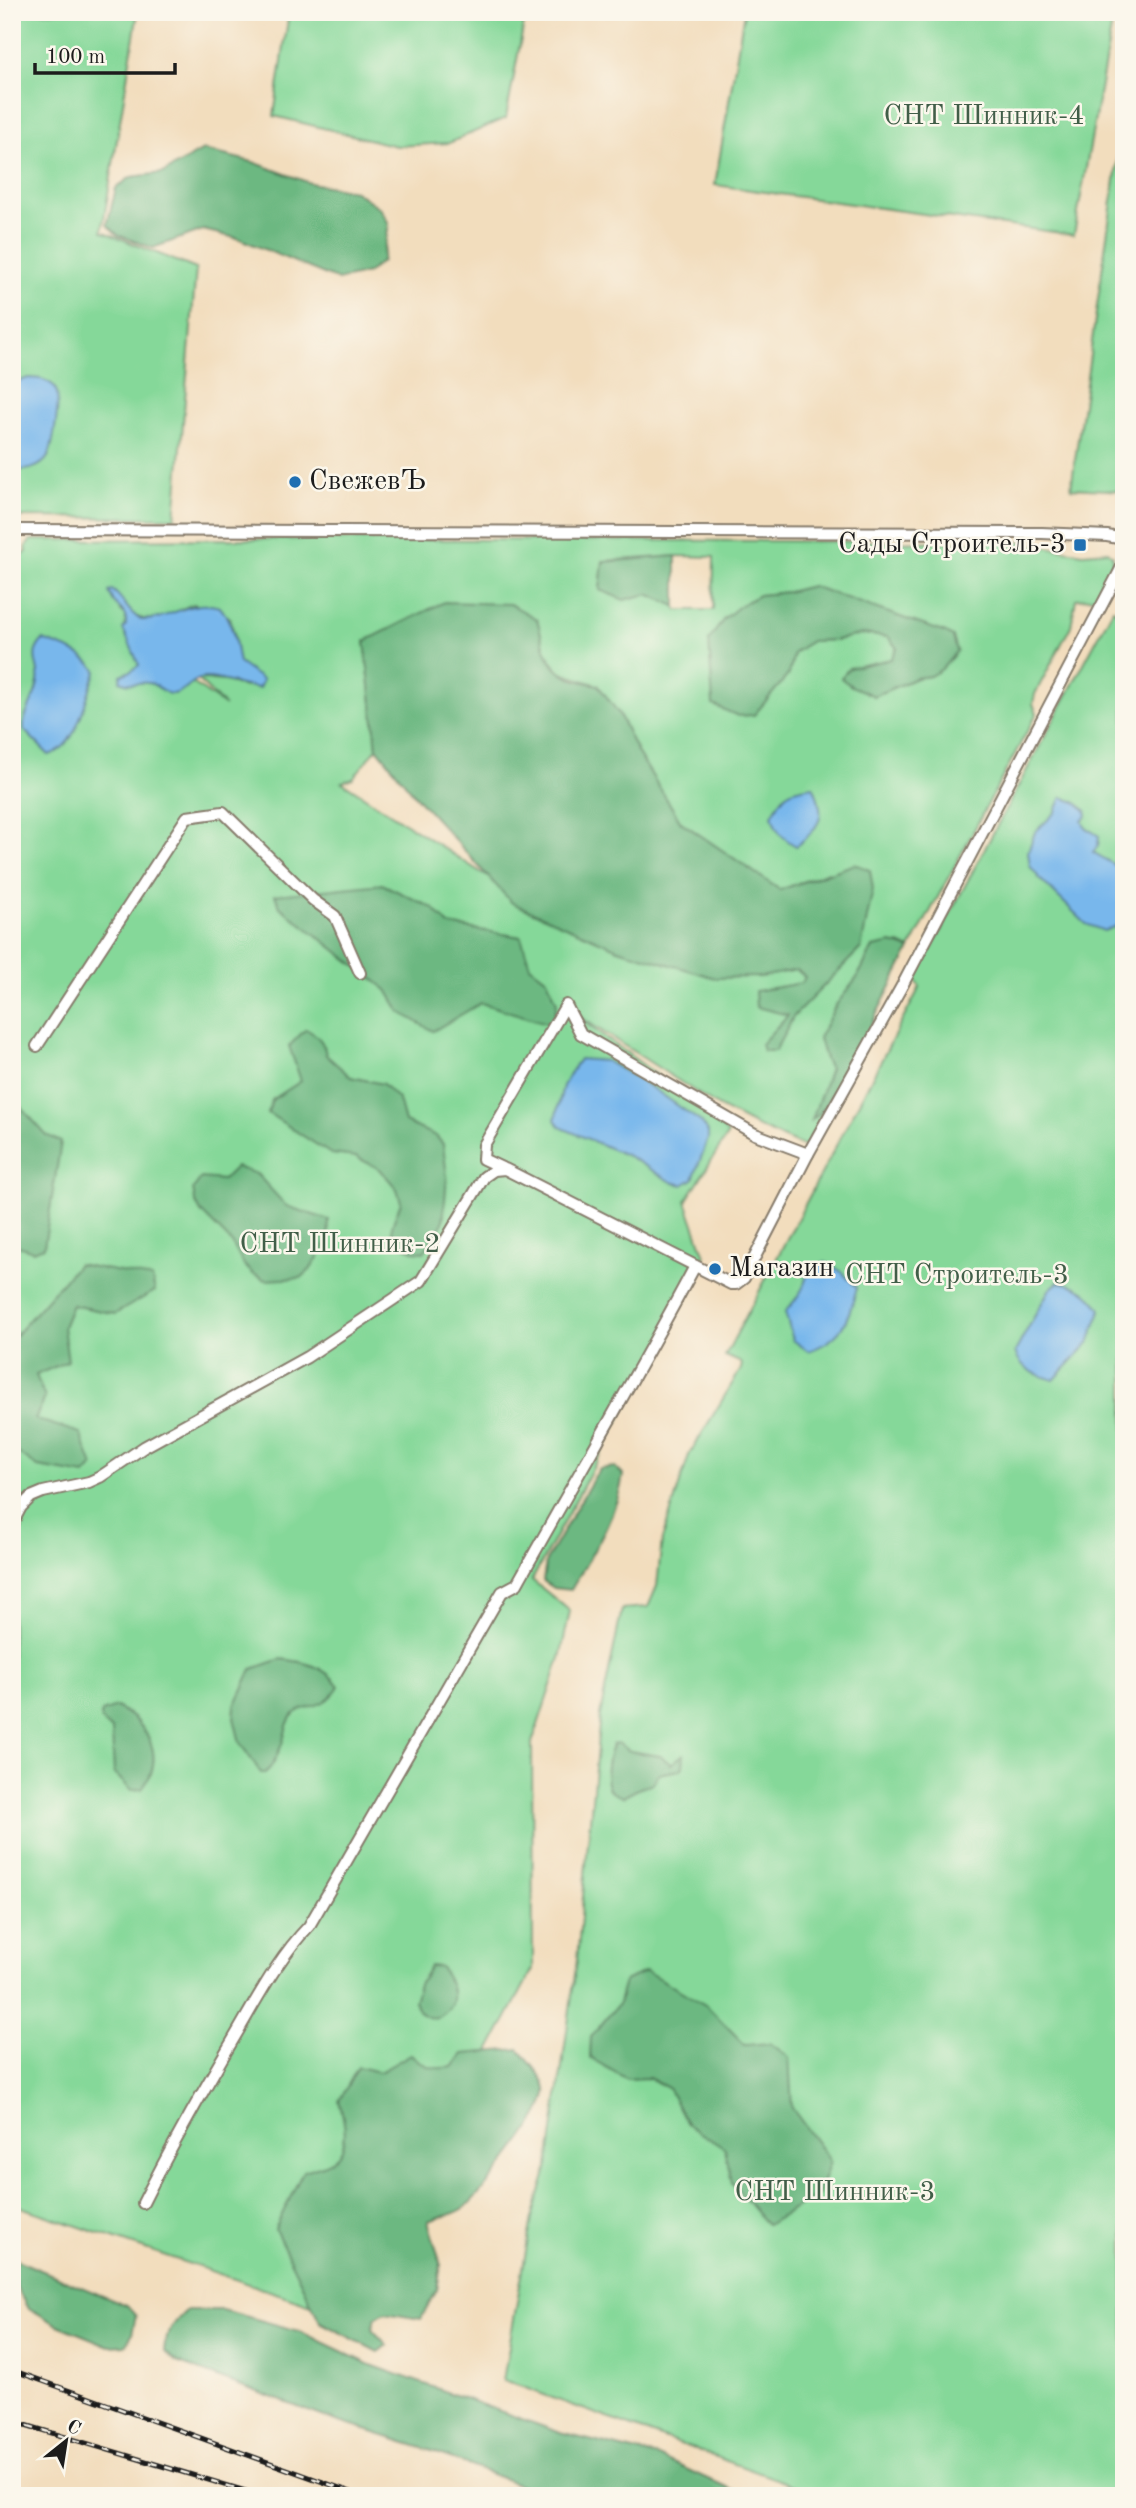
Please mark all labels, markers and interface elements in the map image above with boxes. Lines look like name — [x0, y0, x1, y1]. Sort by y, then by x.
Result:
scale bar — [35, 32, 175, 76]
text: 100 m — [46, 47, 105, 68]
park label: СНТ Шинник-4 — [884, 103, 1085, 131]
place label: СвежевЪ — [309, 468, 426, 496]
marker: СвежевЪ — [287, 474, 303, 490]
place label: Сады Строитель-3 — [838, 531, 1066, 559]
marker: Сады Строитель-3 — [1072, 537, 1088, 553]
park label: СНТ Шинник-2 — [240, 1231, 441, 1259]
place label: Магазин — [729, 1255, 834, 1283]
marker: Магазин — [707, 1261, 723, 1277]
park label: СНТ Строитель-3 — [845, 1262, 1069, 1290]
park label: СНТ Шинник-3 — [735, 2179, 936, 2207]
north arrow — [32, 2406, 102, 2476]
text: С — [63, 2417, 83, 2440]

